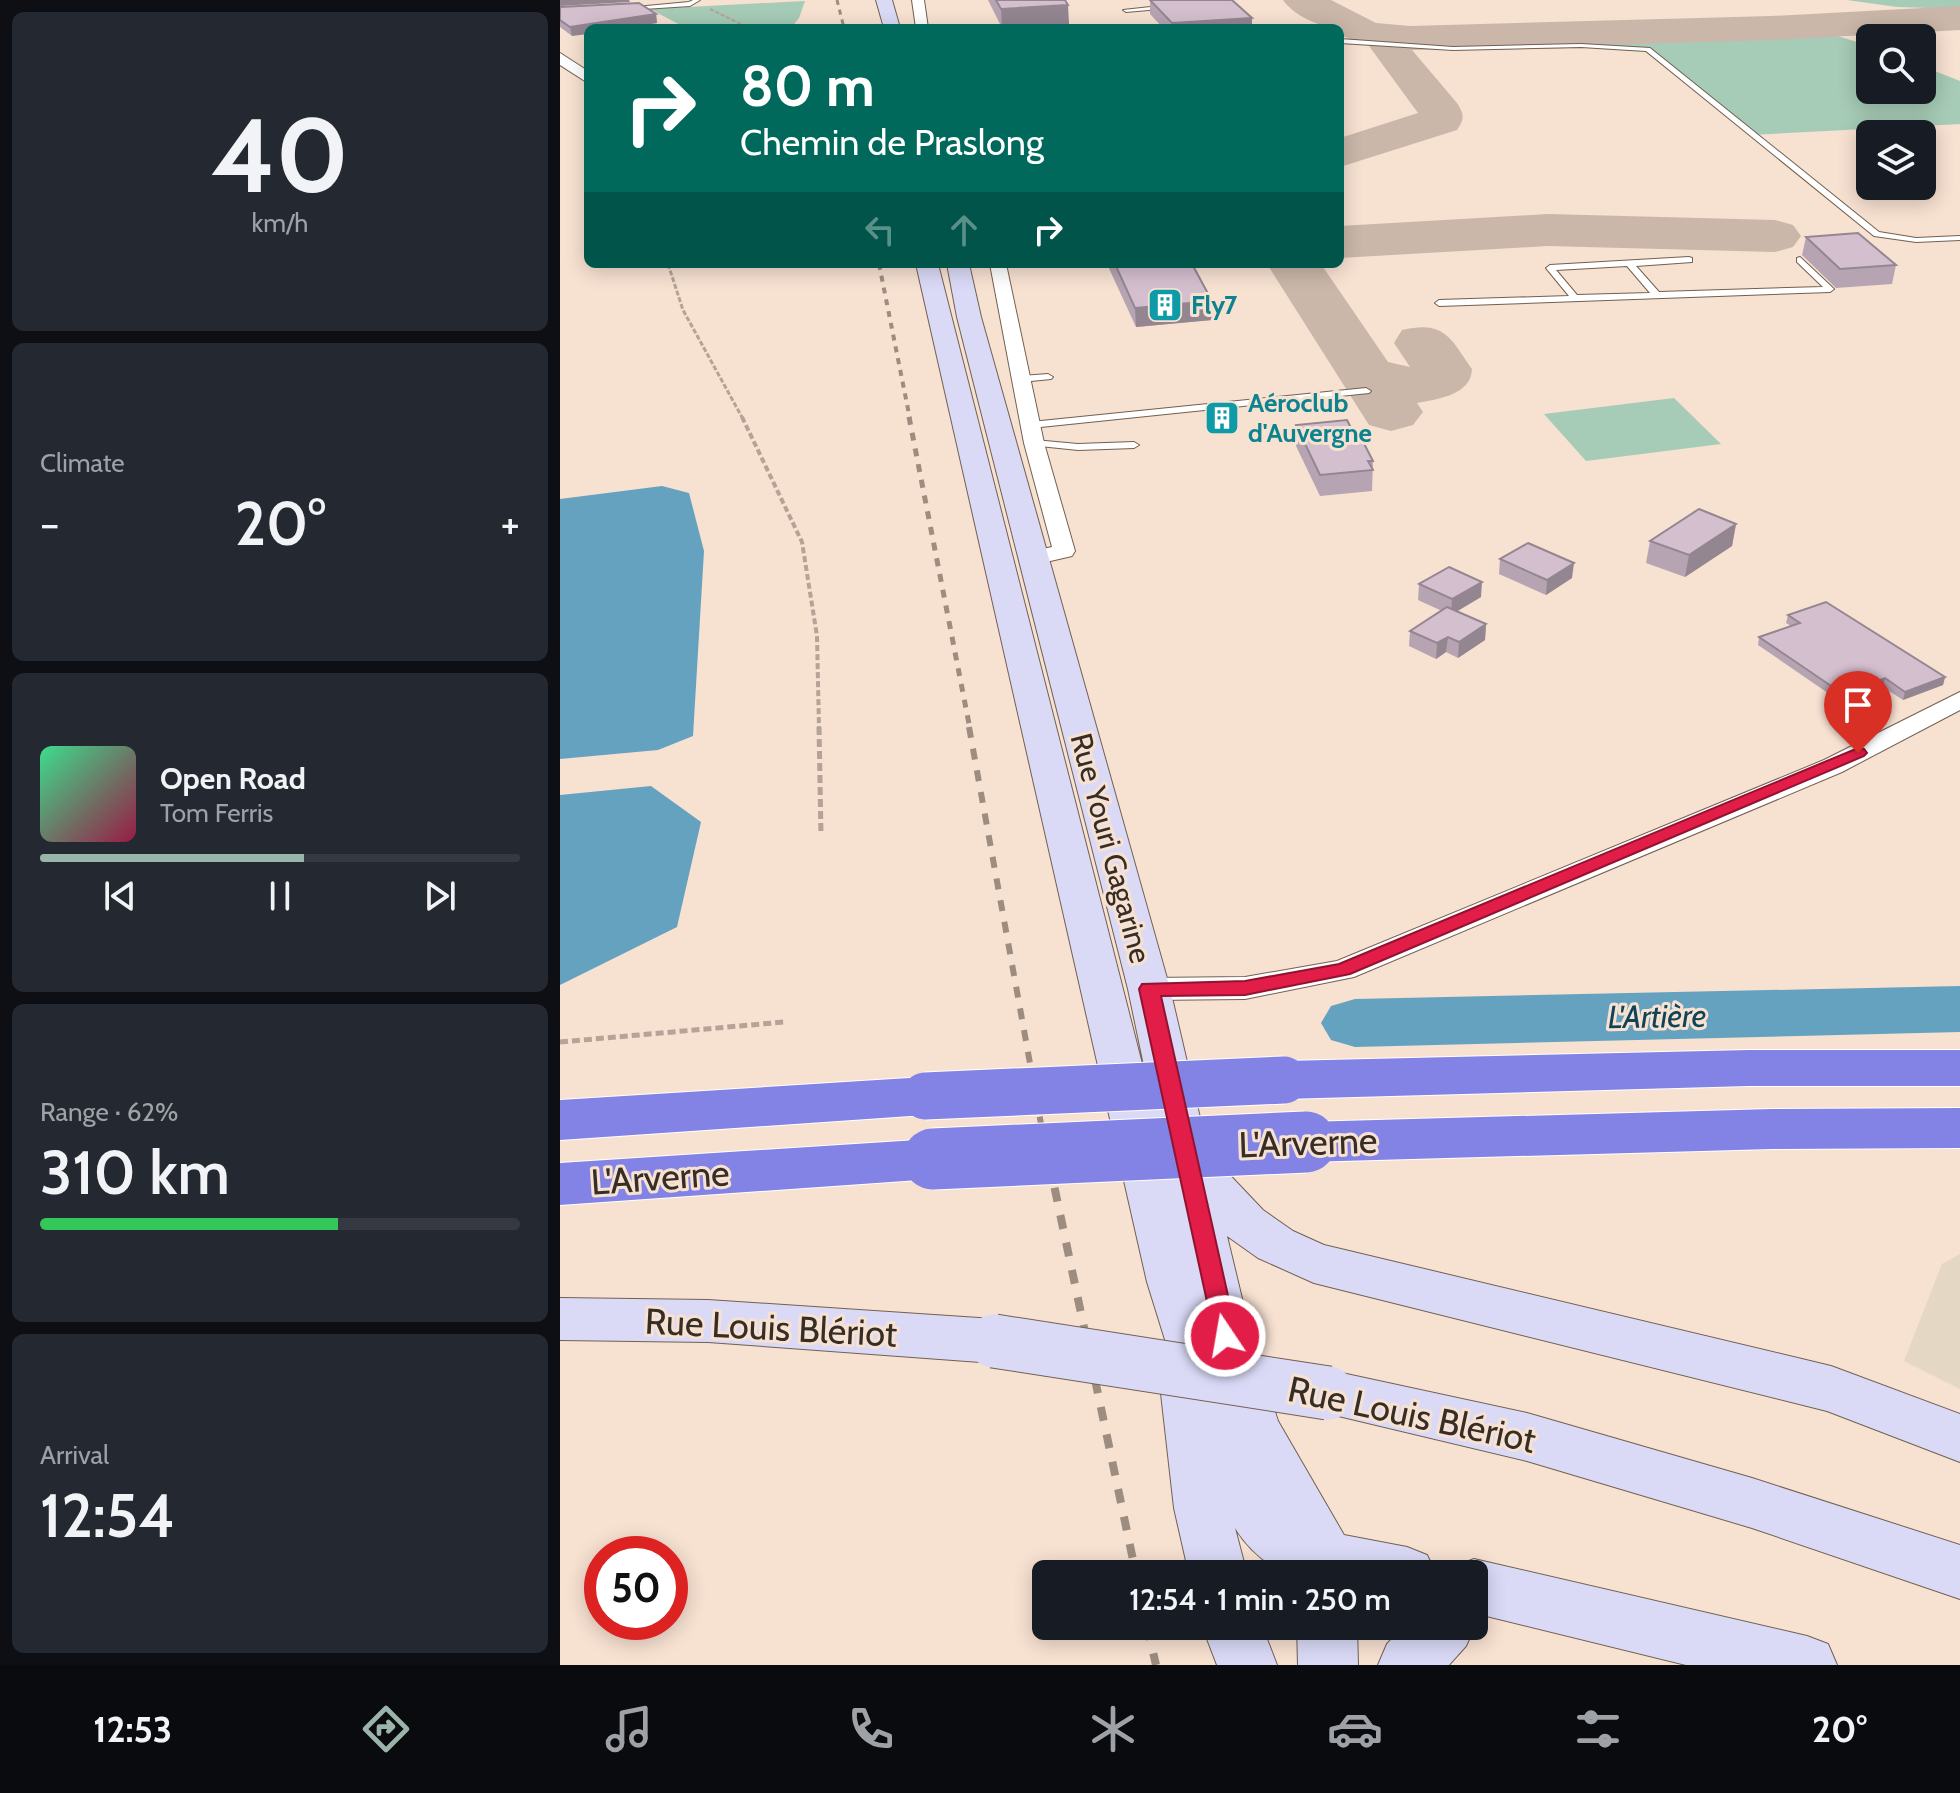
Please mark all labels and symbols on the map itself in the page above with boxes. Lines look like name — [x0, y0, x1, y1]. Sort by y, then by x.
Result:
building icon: Fly7 — [1146, 286, 1184, 324]
place label: Fly7 — [1191, 289, 1238, 321]
place label: Aéroclub d'Auvergne — [1248, 387, 1372, 449]
building icon: Aéroclub d'Auvergne — [1203, 399, 1241, 437]
pin — [1824, 671, 1892, 753]
street label: Rue Youri Gagarine — [1062, 729, 1160, 967]
water label: L'Artière — [1607, 996, 1707, 1036]
street label: L'Arverne — [1238, 1118, 1378, 1166]
street label: L'Arverne — [589, 1150, 731, 1204]
position arrow — [1183, 1294, 1267, 1378]
street label: Rue Louis Blériot — [644, 1298, 898, 1356]
street label: Rue Louis Blériot — [1284, 1366, 1540, 1462]
speed limit sign: 50 — [584, 1536, 688, 1640]

